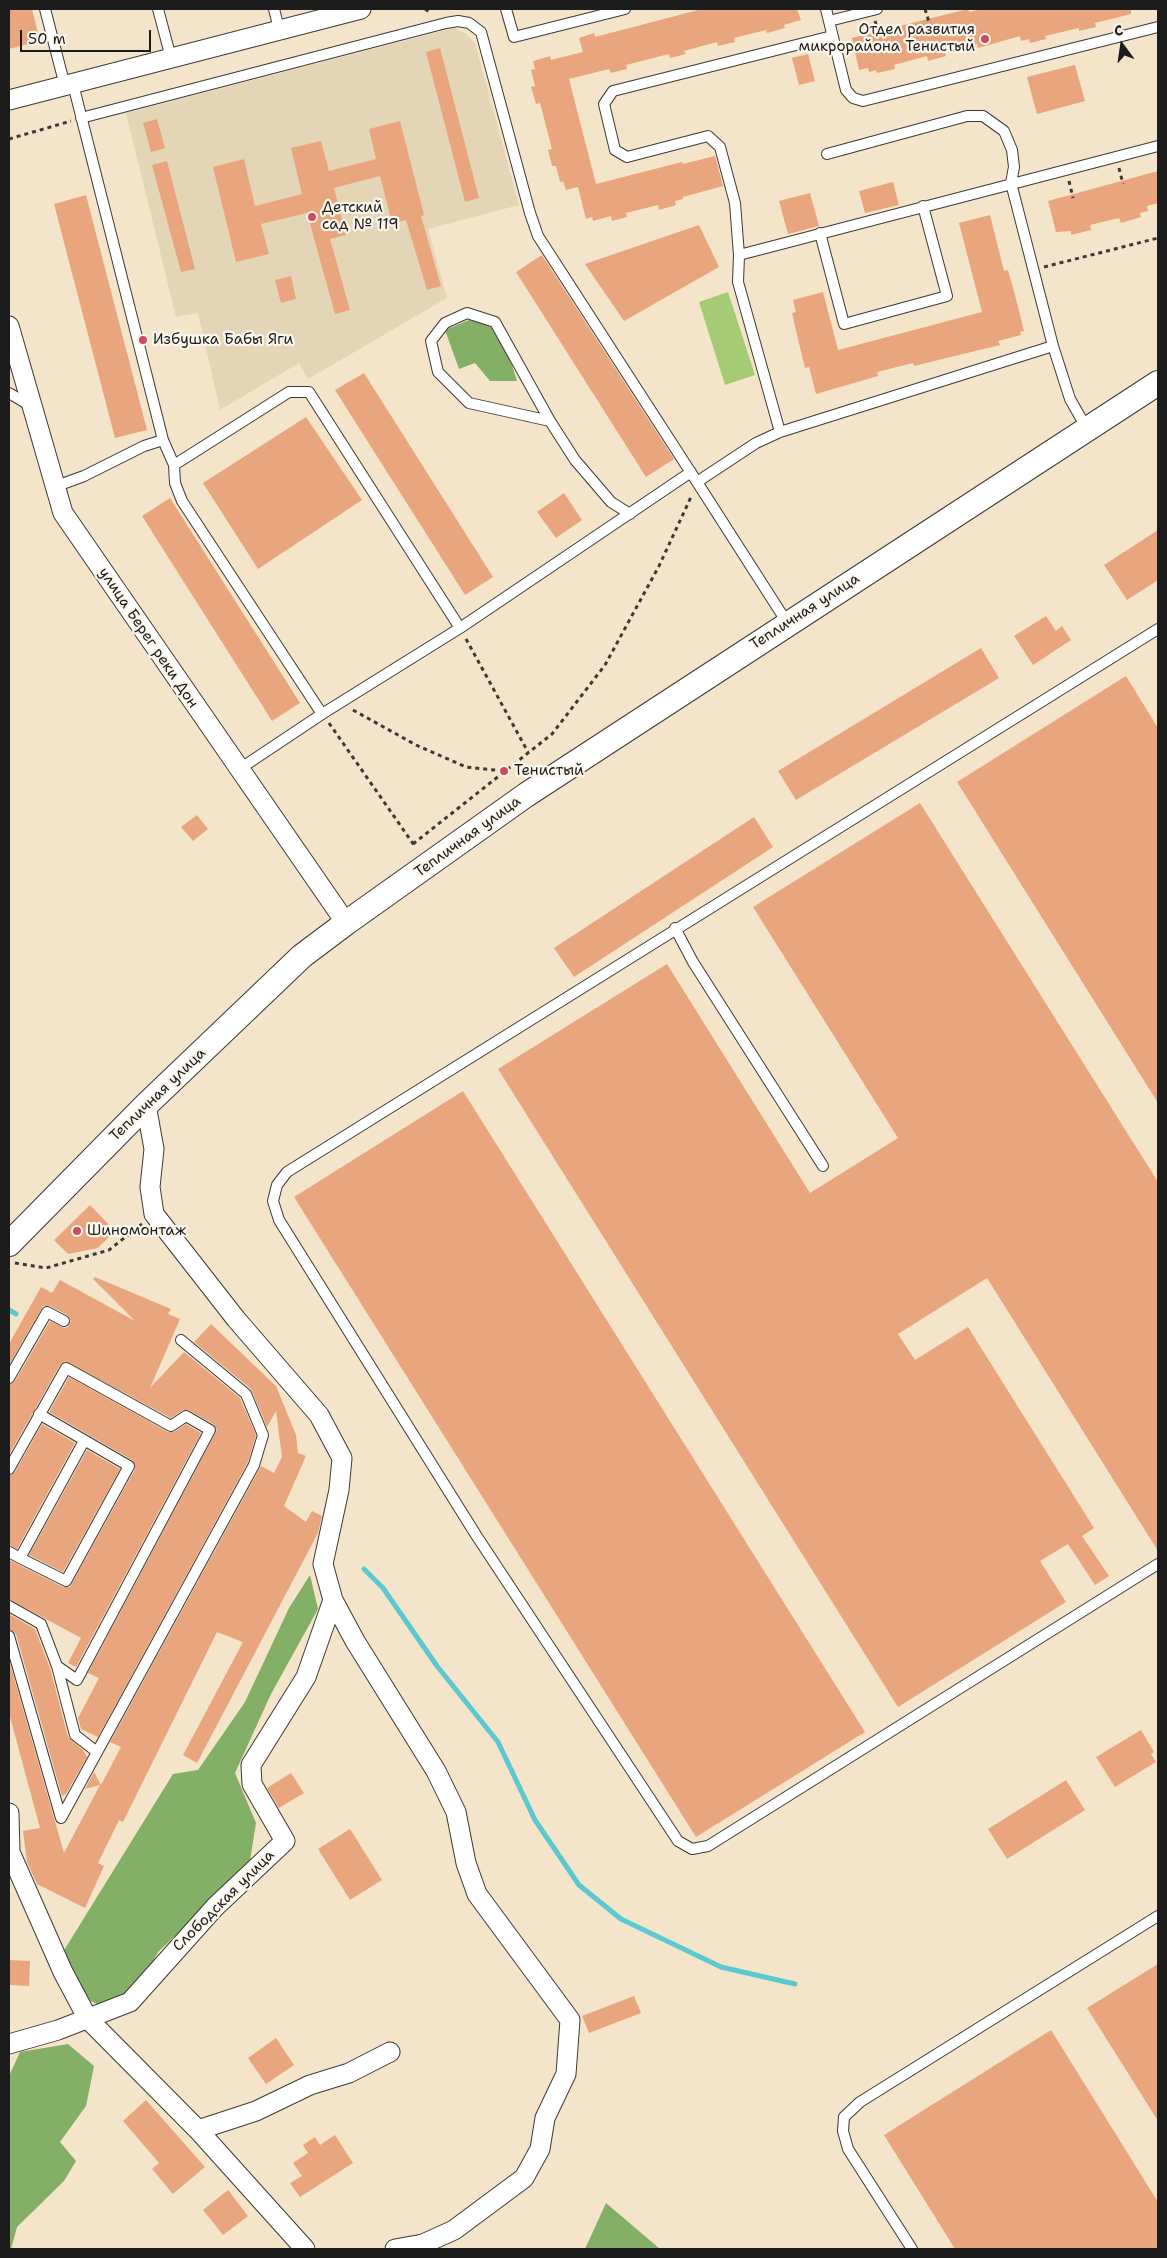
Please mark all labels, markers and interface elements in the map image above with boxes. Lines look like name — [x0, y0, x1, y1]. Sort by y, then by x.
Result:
scale bar — [22, 20, 154, 52]
north arrow — [1097, 20, 1147, 70]
place label: Отдел развития микрорайона Тенистый — [799, 21, 975, 56]
text: С — [1112, 21, 1125, 40]
text: 50 m — [28, 29, 66, 49]
marker: Отдел развития микрорайона Тенистый — [979, 33, 991, 45]
place label: Детский сад № 119 — [322, 199, 399, 234]
marker: Детский сад № 119 — [306, 211, 318, 223]
place label: Избушка Бабы Яги — [153, 331, 293, 349]
marker: Избушка Бабы Яги — [137, 334, 149, 346]
street label: улица Берег реки Дон — [94, 564, 202, 712]
street label: Тепличная улица — [747, 570, 863, 654]
place label: Тенистый — [514, 762, 584, 780]
marker: Тенистый — [498, 765, 510, 777]
street label: Тепличная улица — [411, 792, 525, 882]
street label: Тепличная улица — [106, 1045, 210, 1145]
place label: Шиномонтаж — [87, 1222, 186, 1240]
marker: Шиномонтаж — [71, 1225, 83, 1237]
street label: Слободская улица — [169, 1846, 279, 1956]

